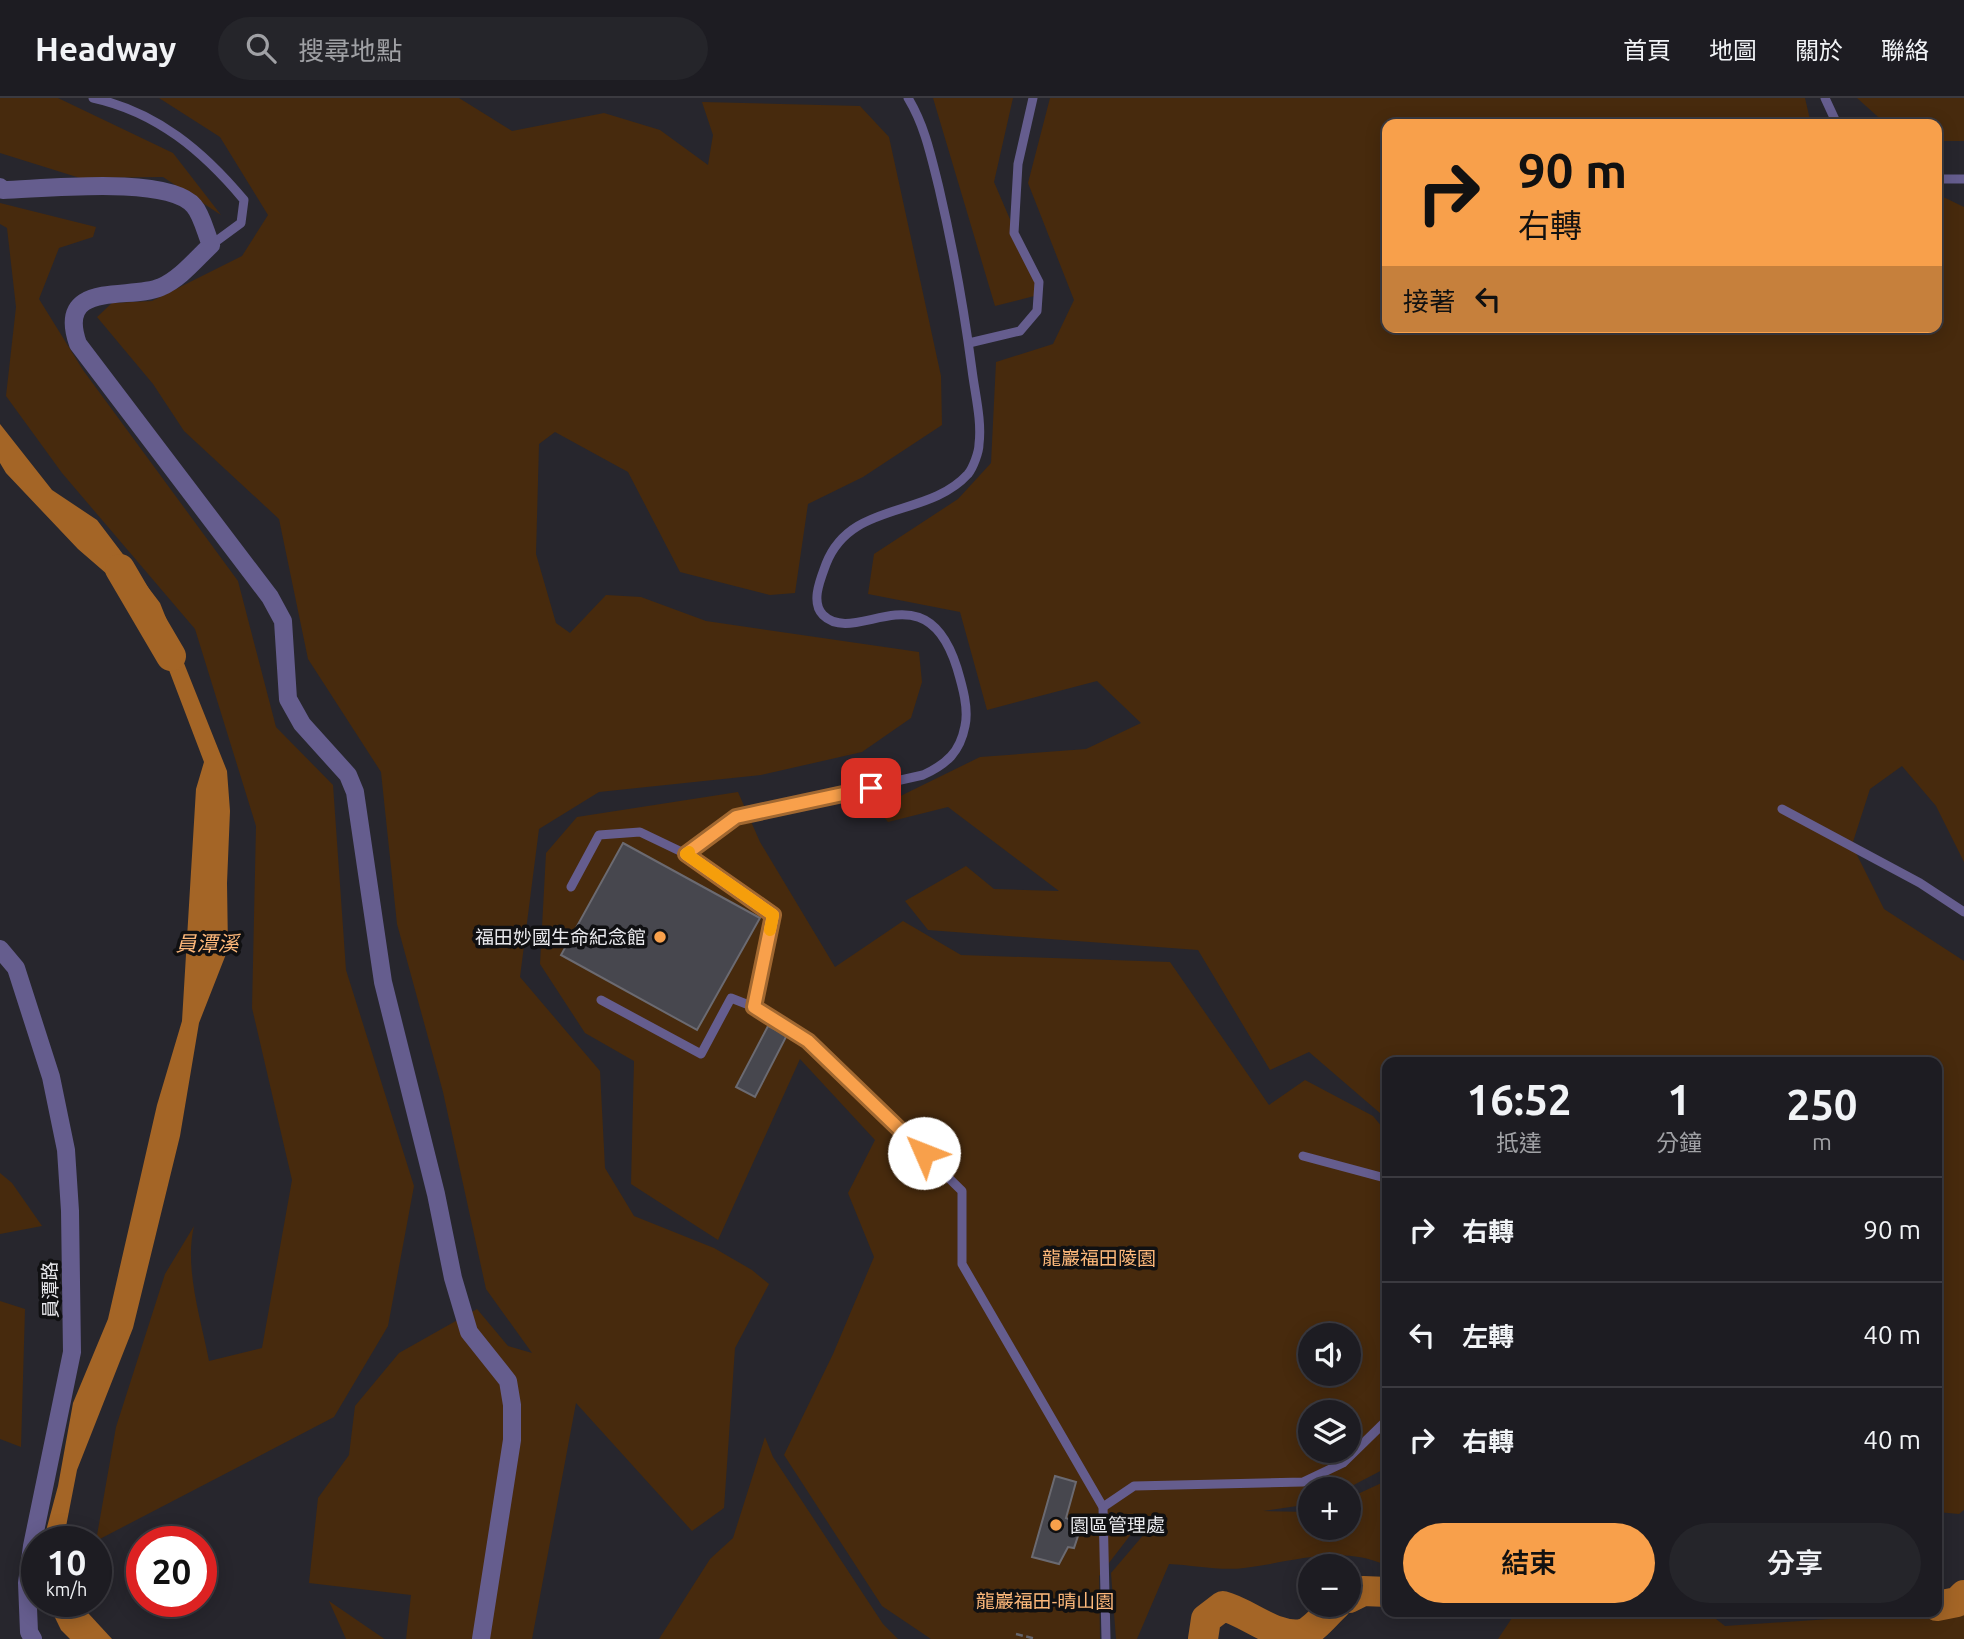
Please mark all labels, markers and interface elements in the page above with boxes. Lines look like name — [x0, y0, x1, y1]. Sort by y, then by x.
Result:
search box — [218, 17, 708, 80]
icon: search — [242, 29, 280, 67]
text: Headway — [35, 30, 176, 67]
text: 搜尋地點 — [298, 36, 402, 65]
text: 首頁 — [1623, 37, 1671, 64]
text: 地圖 — [1709, 37, 1757, 64]
text: 關於 — [1795, 37, 1843, 64]
text: 聯絡 — [1881, 37, 1929, 64]
text: 90 m — [1518, 142, 1627, 197]
icon: right — [1403, 147, 1494, 238]
text: 右轉 — [1518, 207, 1582, 243]
icon: left — [1469, 280, 1507, 318]
text: 接著 — [1403, 287, 1455, 316]
pin — [841, 758, 901, 818]
icon: arrive — [852, 769, 890, 807]
place label: 福田妙國生命紀念館 — [475, 926, 646, 948]
marker: 福田妙國生命紀念館 — [652, 929, 668, 945]
water label: 員潭溪 — [176, 931, 241, 955]
text: 16:52 — [1466, 1076, 1572, 1123]
text: 1 — [1667, 1076, 1691, 1123]
text: 250 — [1786, 1081, 1858, 1128]
position arrow — [887, 1116, 961, 1190]
text: m — [1812, 1129, 1832, 1154]
text: 抵達 — [1496, 1130, 1542, 1155]
text: 分鐘 — [1656, 1130, 1702, 1155]
icon: right — [1403, 1211, 1441, 1249]
text: 90 m — [1863, 1215, 1921, 1244]
text: 右轉 — [1462, 1217, 1514, 1246]
park label: 龍巖福田陵園 — [1042, 1247, 1156, 1269]
street label: 員潭路 — [39, 1261, 61, 1319]
icon: left — [1403, 1316, 1441, 1354]
text: 40 m — [1863, 1320, 1921, 1349]
text: 左轉 — [1462, 1322, 1514, 1351]
map controls — [1298, 1323, 1361, 1617]
button: sound — [1298, 1323, 1361, 1386]
button: layers — [1298, 1400, 1361, 1463]
icon: right — [1403, 1421, 1441, 1459]
text: 40 m — [1863, 1425, 1921, 1454]
text: 右轉 — [1462, 1427, 1514, 1456]
button: + — [1298, 1477, 1361, 1540]
place label: 園區管理處 — [1070, 1514, 1165, 1536]
marker: 園區管理處 — [1048, 1517, 1064, 1533]
button: 結束 — [1403, 1523, 1655, 1603]
button: 分享 — [1669, 1523, 1921, 1603]
speed limit sign: 20 — [126, 1526, 217, 1617]
text: 10 — [47, 1542, 86, 1582]
button: − — [1298, 1554, 1361, 1617]
text: km/h — [46, 1579, 87, 1599]
park label: 龍巖福田-晴山園 — [976, 1590, 1114, 1612]

